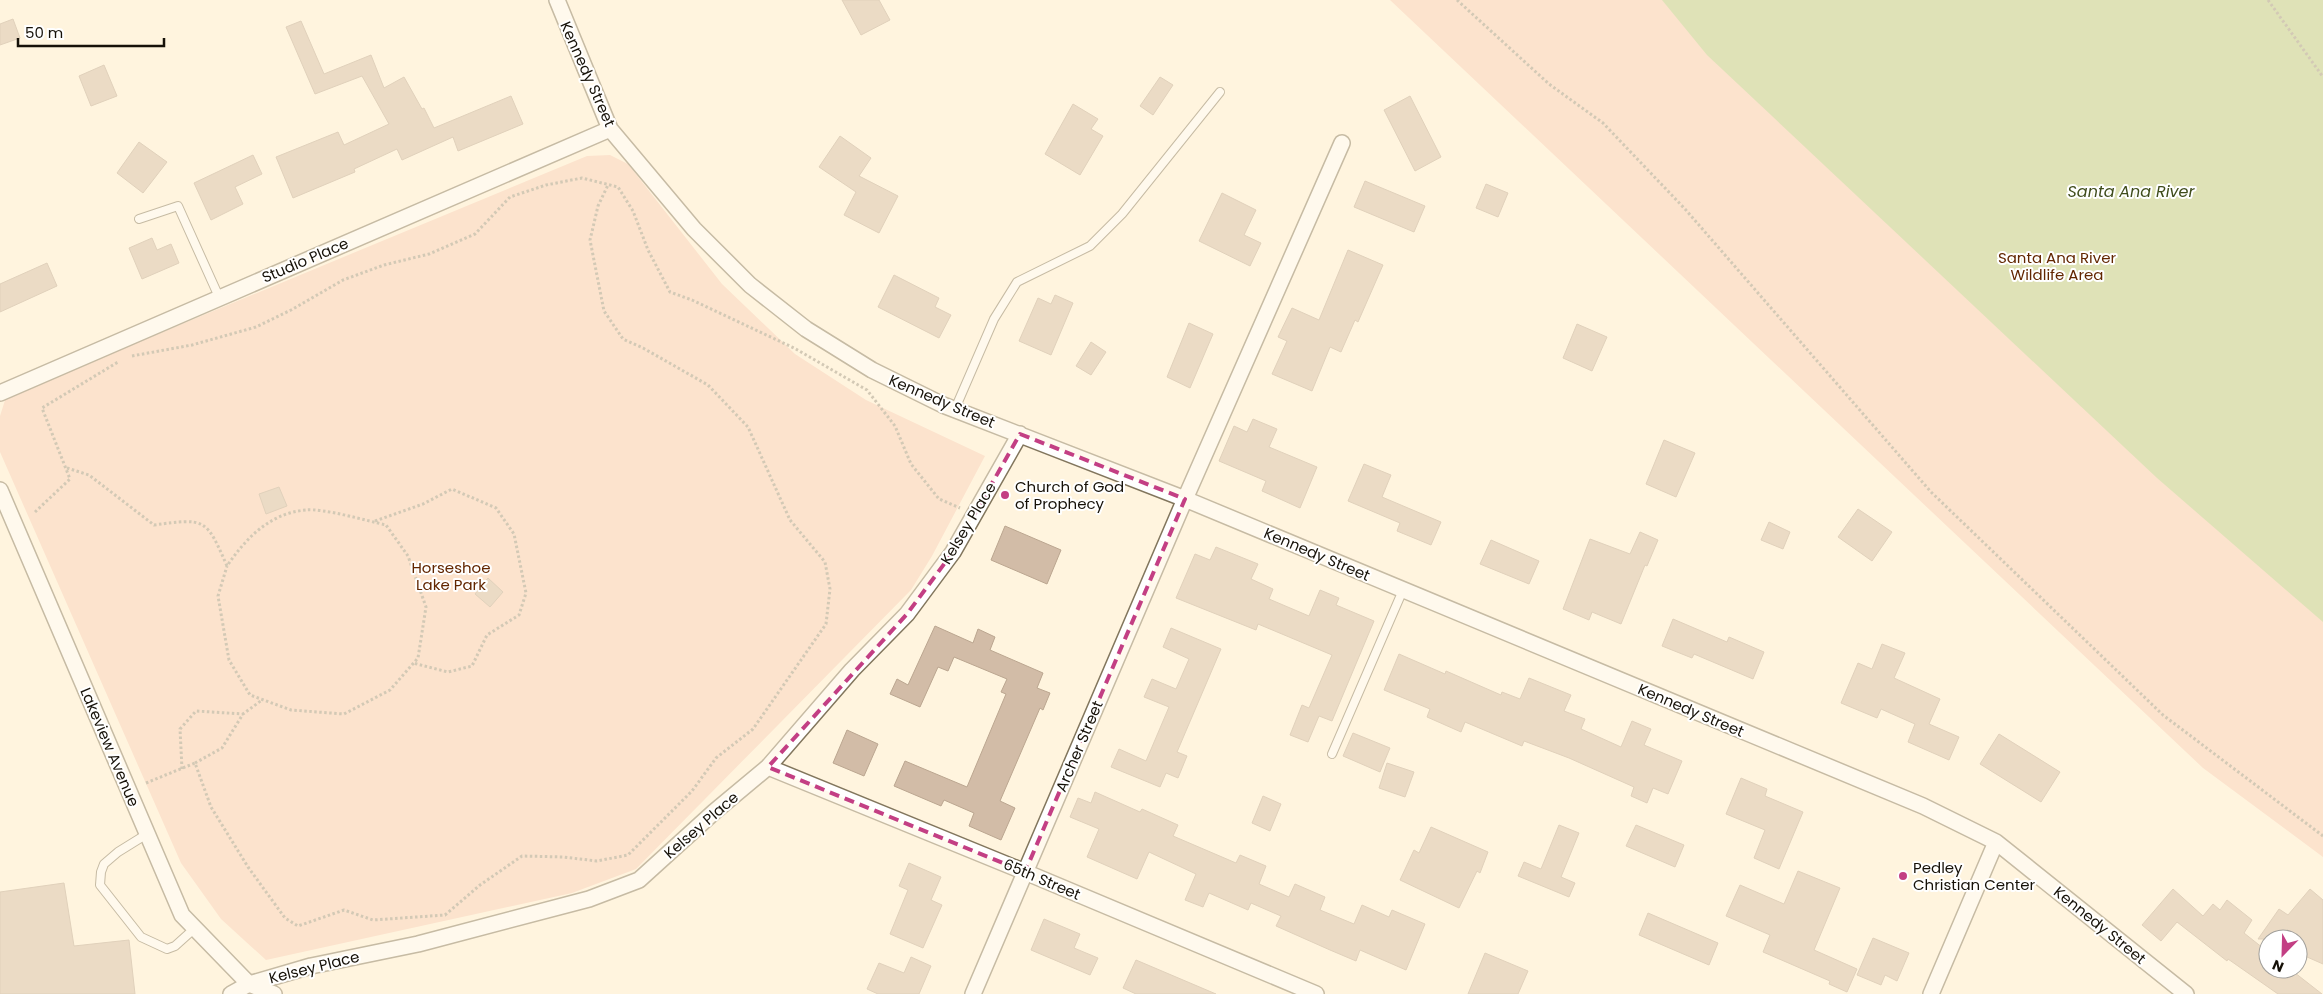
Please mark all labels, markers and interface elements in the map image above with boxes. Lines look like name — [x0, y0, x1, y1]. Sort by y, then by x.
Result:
scale bar — [18, 15, 164, 47]
street label: Kennedy Street — [555, 18, 621, 130]
text: 50 m — [25, 22, 63, 43]
water label: Santa Ana River — [2068, 180, 2195, 203]
street label: Studio Place — [258, 232, 352, 288]
park label: Santa Ana River Wildlife Area — [1998, 247, 2116, 285]
street label: Kennedy Street — [886, 369, 998, 433]
place label: Church of God of Prophecy — [1015, 476, 1124, 514]
street label: Kelsey Place — [935, 478, 1001, 568]
marker: Church of God of Prophecy — [999, 489, 1011, 501]
street label: Kennedy Street — [1261, 522, 1373, 586]
park label: Horseshoe Lake Park — [411, 557, 491, 595]
street label: Kennedy Street — [1635, 678, 1747, 742]
street label: Lakeview Avenue — [75, 684, 145, 810]
street label: Archer Street — [1050, 697, 1108, 795]
street label: Kelsey Place — [659, 787, 743, 863]
street label: 65th Street — [1000, 853, 1084, 905]
place label: Pedley Christian Center — [1913, 857, 2035, 895]
marker: Pedley Christian Center — [1897, 870, 1909, 882]
street label: Kennedy Street — [2049, 881, 2151, 969]
north arrow — [2258, 929, 2308, 979]
street label: Kelsey Place — [267, 946, 361, 988]
text: N — [2269, 955, 2287, 977]

